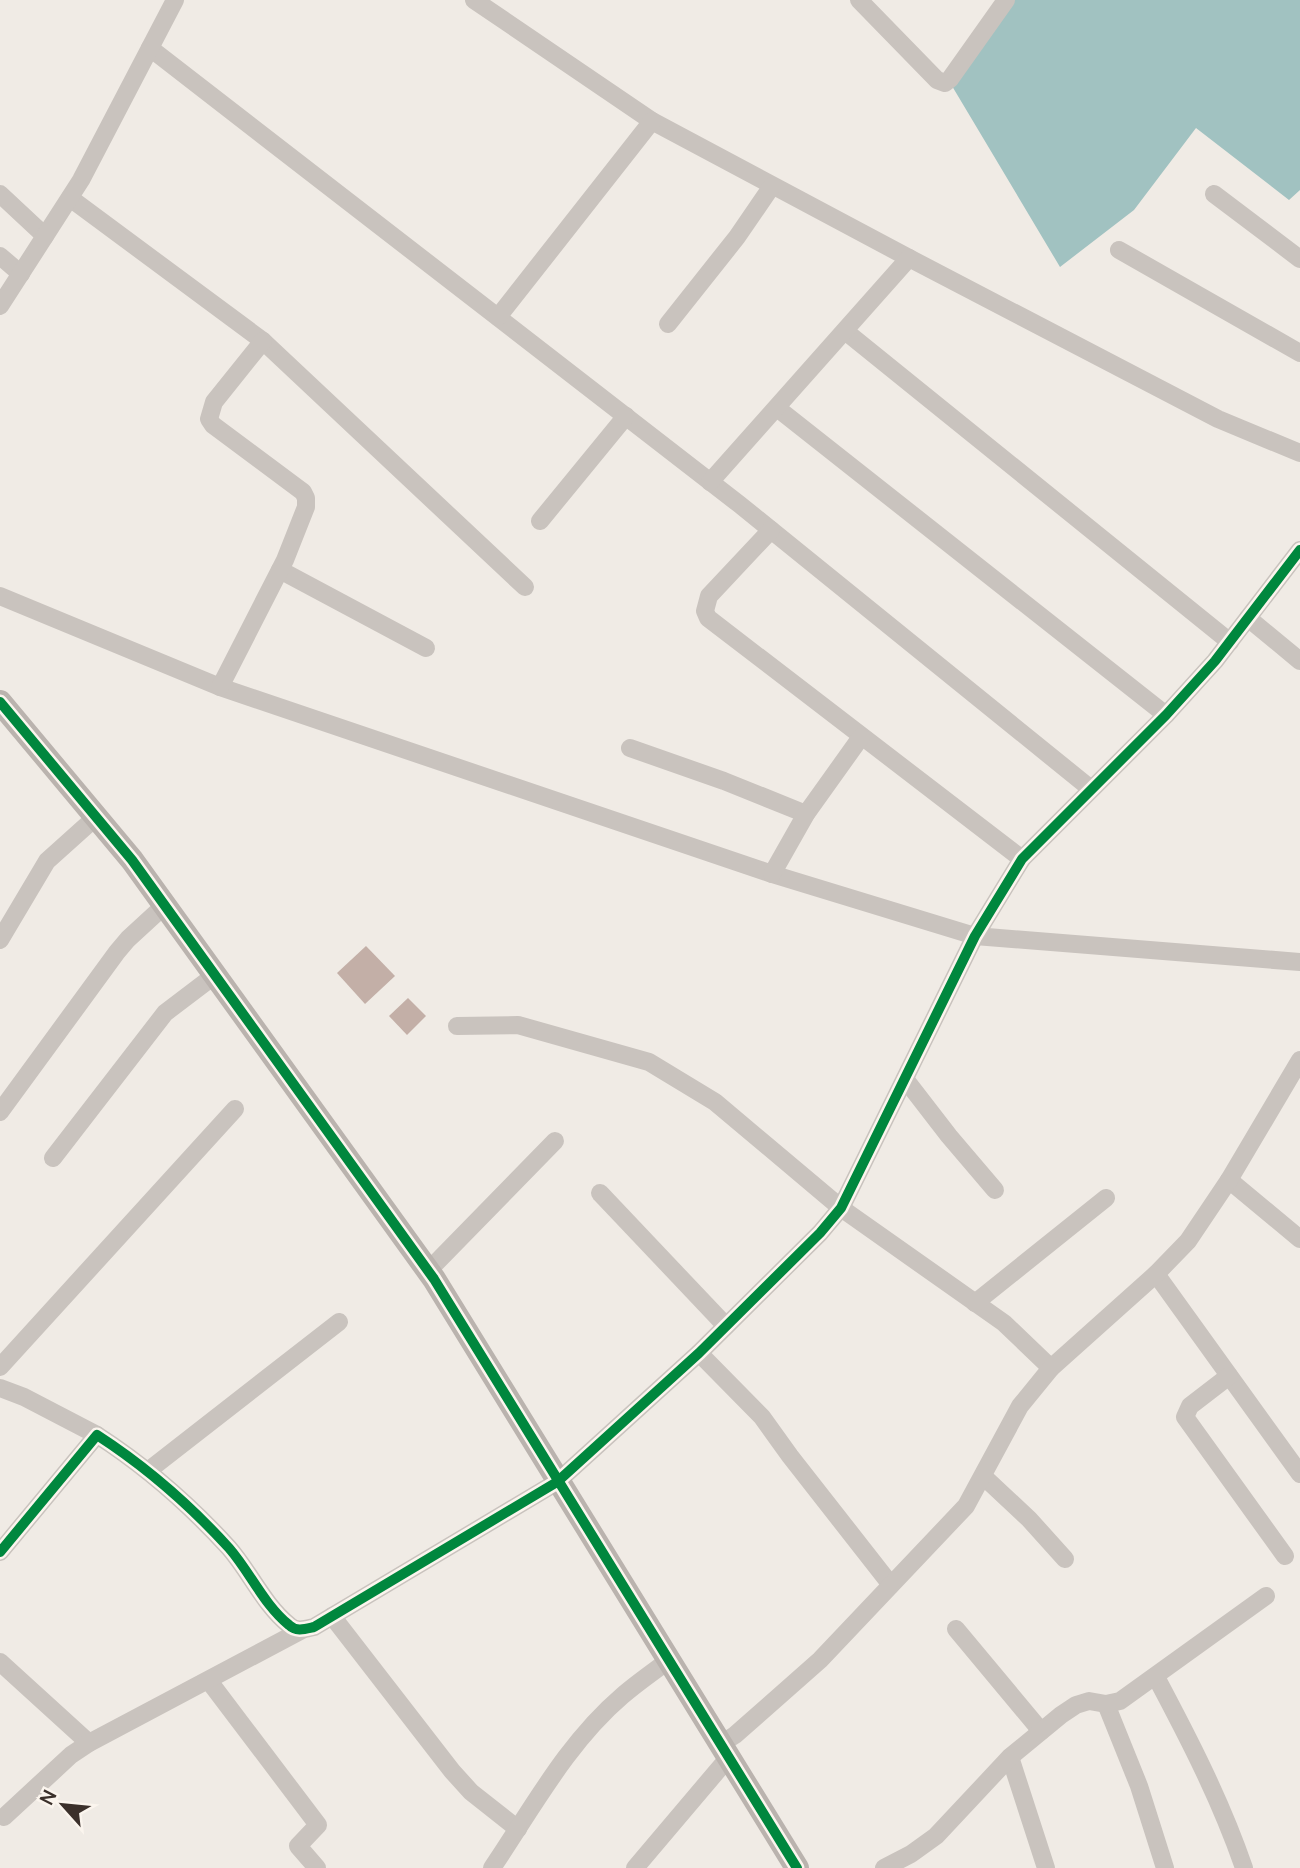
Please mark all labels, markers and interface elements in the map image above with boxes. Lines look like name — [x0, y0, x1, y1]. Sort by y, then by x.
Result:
north arrow — [28, 1770, 98, 1840]
text: N — [33, 1785, 63, 1809]

